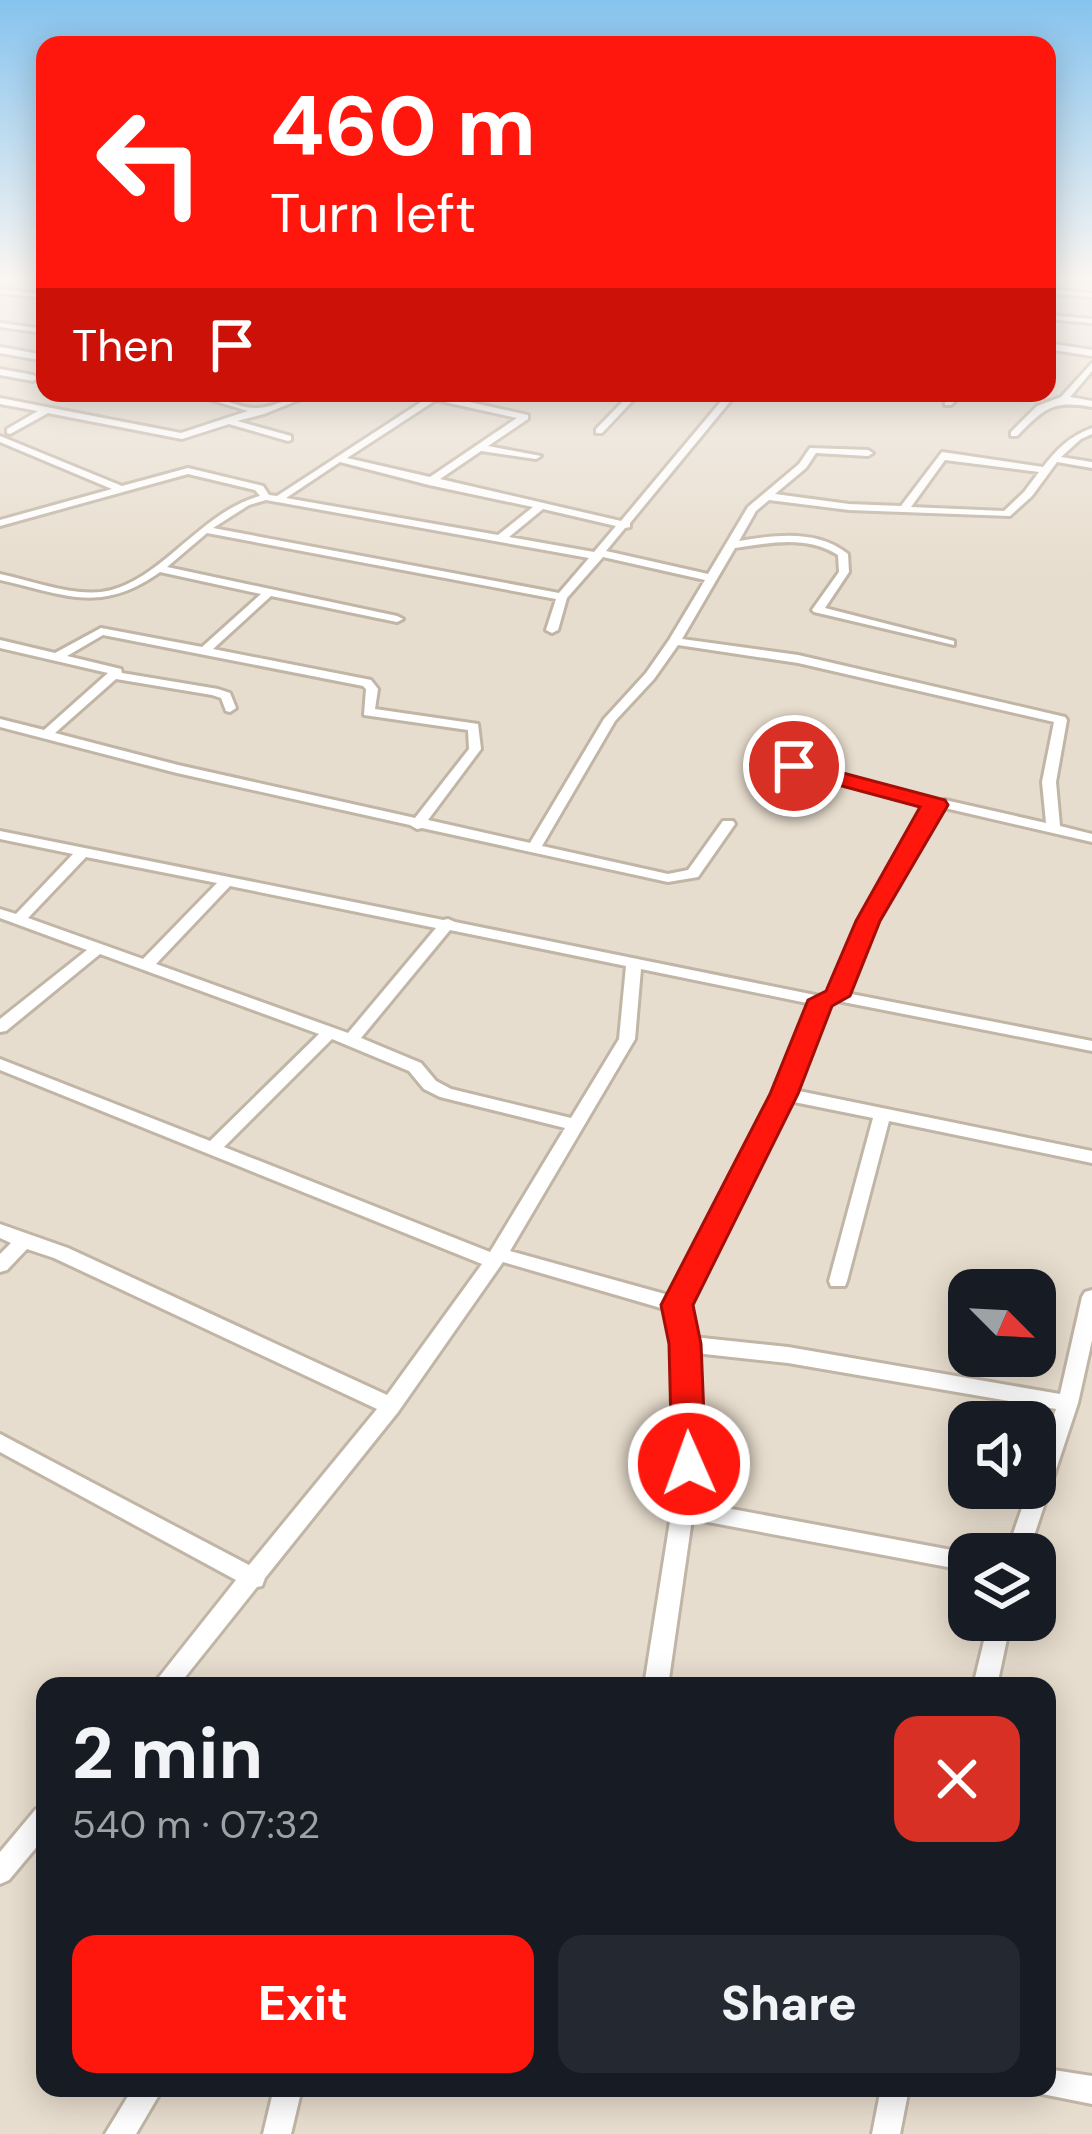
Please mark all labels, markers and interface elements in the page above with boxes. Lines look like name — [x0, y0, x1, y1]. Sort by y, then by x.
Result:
text: 460 m — [270, 72, 536, 181]
icon: left — [72, 84, 228, 240]
text: Turn left — [270, 178, 476, 249]
icon: arrive — [199, 312, 265, 378]
text: Then — [72, 316, 175, 375]
pin — [743, 715, 845, 817]
icon: arrive — [761, 733, 827, 799]
north arrow — [948, 1269, 1056, 1377]
map controls — [948, 1269, 1056, 1641]
position arrow — [626, 1401, 752, 1527]
button: sound — [948, 1401, 1056, 1509]
button: layers — [948, 1533, 1056, 1641]
text: 2 min — [72, 1707, 263, 1800]
button: close — [894, 1716, 1020, 1842]
text: 540 m · 07:32 — [72, 1799, 320, 1850]
button: Exit — [72, 1935, 534, 2073]
button: Share — [558, 1935, 1020, 2073]

